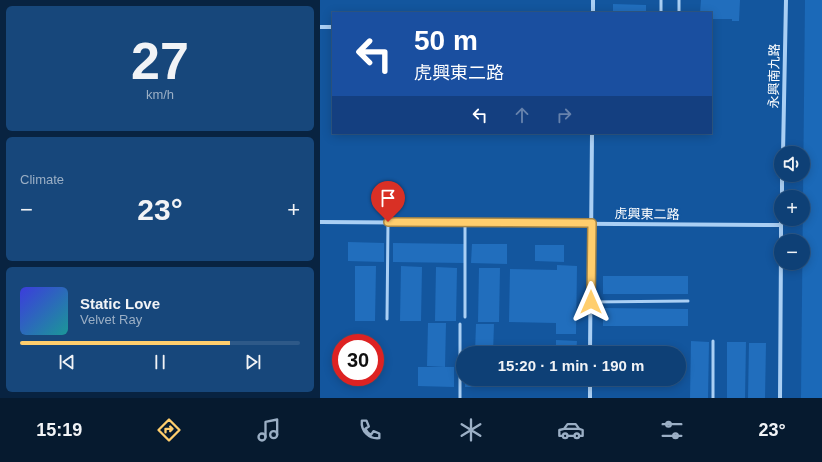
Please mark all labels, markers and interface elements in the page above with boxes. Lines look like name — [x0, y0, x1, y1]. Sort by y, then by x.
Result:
text: 50 m — [414, 25, 478, 56]
icon: left — [348, 28, 400, 80]
text: 27 — [131, 32, 189, 90]
street label: 永興南九路 — [766, 43, 782, 109]
text: 虎興東二路 — [414, 63, 504, 83]
text: km/h — [146, 87, 174, 102]
icon: left — [469, 104, 491, 126]
icon: ahead — [511, 104, 533, 126]
icon: right — [553, 104, 575, 126]
map controls — [774, 146, 810, 270]
button: sound — [774, 146, 810, 182]
text: Climate — [20, 172, 64, 187]
pin — [371, 181, 405, 222]
icon: arrive — [377, 187, 399, 209]
button: + — [774, 190, 810, 226]
text: 23° — [137, 193, 183, 226]
text: − — [20, 197, 33, 222]
text: + — [287, 197, 300, 222]
street label: 虎興東二路 — [614, 206, 680, 222]
button: − — [774, 234, 810, 270]
position arrow — [570, 281, 612, 323]
text: Static Love — [80, 295, 160, 312]
text: Velvet Ray — [80, 312, 142, 327]
speed limit sign: 30 — [332, 334, 384, 386]
icon: previous — [56, 351, 78, 373]
icon: pause — [149, 351, 171, 373]
icon: next — [242, 351, 264, 373]
text: 15:20 · 1 min · 190 m — [498, 357, 644, 374]
icon: directions — [155, 416, 183, 444]
icon: music — [255, 416, 283, 444]
icon: phone — [356, 416, 384, 444]
icon: climate — [457, 416, 485, 444]
icon: car — [557, 416, 585, 444]
icon: filters — [658, 416, 686, 444]
text: 15:19 — [36, 420, 82, 440]
text: 23° — [758, 420, 786, 440]

